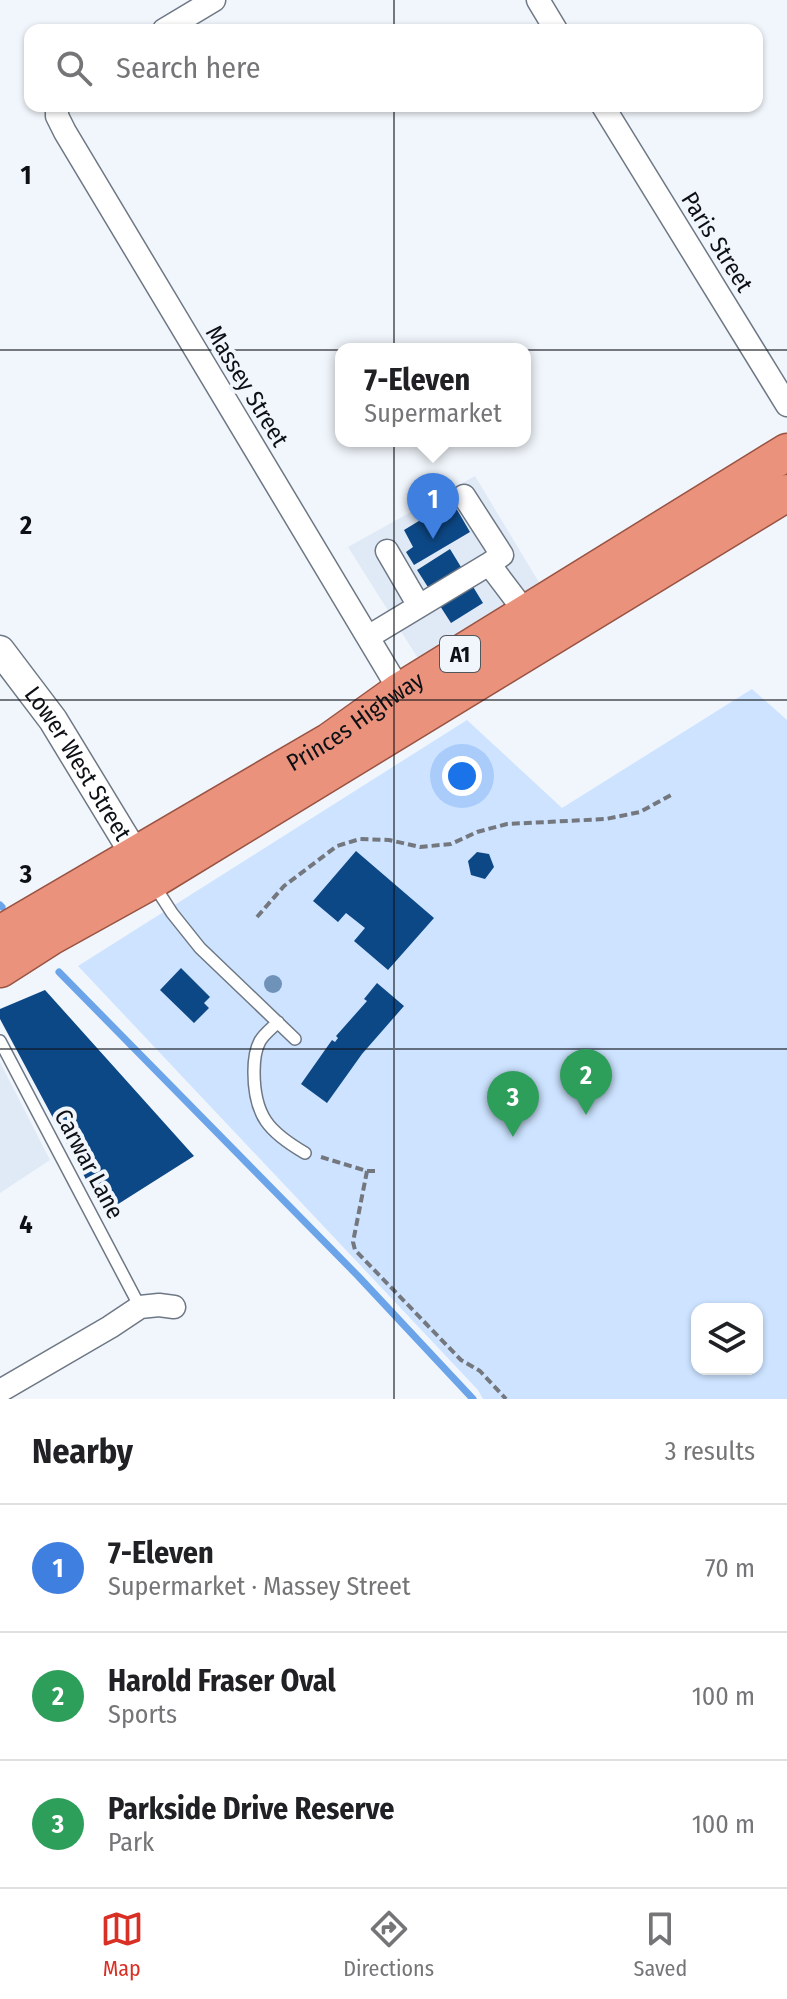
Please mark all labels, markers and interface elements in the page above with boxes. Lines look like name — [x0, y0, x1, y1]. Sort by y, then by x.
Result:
search box — [24, 24, 763, 112]
icon: search — [52, 46, 96, 90]
text: Search here — [116, 50, 261, 86]
text: 1 — [21, 160, 32, 191]
street label: Paris Street — [675, 187, 759, 297]
street label: Massey Street — [200, 320, 294, 452]
popup — [335, 343, 531, 447]
text: 7-Eleven — [364, 362, 470, 398]
text: Supermarket — [364, 398, 502, 429]
pin: 1 — [407, 473, 459, 539]
text: 2 — [19, 510, 32, 541]
road number: A1 — [440, 636, 480, 672]
street label: Princes Highway — [282, 666, 429, 777]
street label: Lower West Street — [19, 681, 137, 846]
your location — [442, 756, 482, 796]
text: 3 — [19, 859, 32, 890]
pin: 2 — [560, 1049, 612, 1115]
pin: 3 — [487, 1071, 539, 1137]
street label: Carwar Lane — [48, 1104, 130, 1224]
text: 4 — [19, 1209, 33, 1240]
map controls — [691, 1303, 763, 1375]
button: layers — [691, 1303, 763, 1375]
text: Nearby — [32, 1431, 133, 1472]
text: 3 results — [665, 1436, 755, 1467]
text: 7-Eleven — [108, 1535, 214, 1571]
text: 1 — [53, 1553, 64, 1584]
text: 70 m — [705, 1553, 755, 1584]
text: Supermarket · Massey Street — [108, 1571, 410, 1602]
text: Harold Fraser Oval — [108, 1663, 336, 1699]
text: 2 — [52, 1681, 64, 1712]
text: 100 m — [692, 1681, 755, 1712]
text: Sports — [108, 1699, 177, 1730]
text: Parkside Drive Reserve — [108, 1791, 395, 1827]
text: 3 — [52, 1809, 64, 1840]
text: 100 m — [692, 1809, 755, 1840]
text: Park — [108, 1827, 154, 1858]
tab: Map — [100, 1907, 144, 1982]
tab: Directions — [343, 1907, 434, 1982]
tab: Saved — [634, 1907, 687, 1982]

